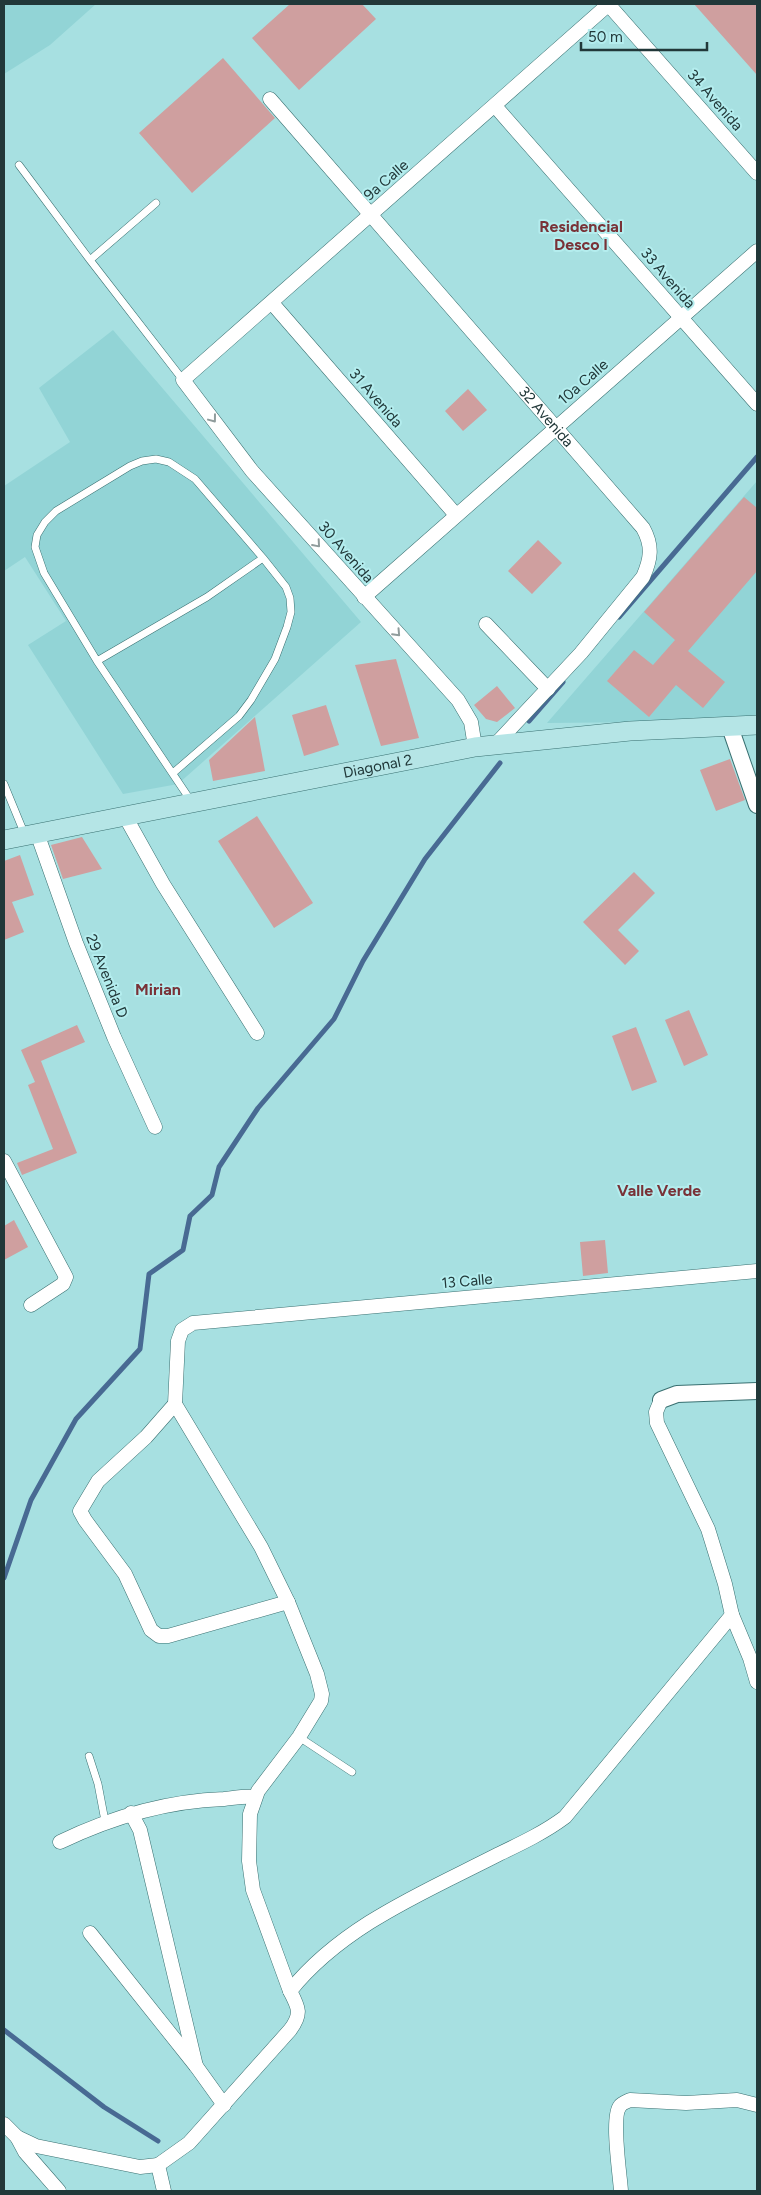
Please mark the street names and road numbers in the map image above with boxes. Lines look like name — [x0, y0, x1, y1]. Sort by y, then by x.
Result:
street label: 34 Avenida — [684, 66, 746, 134]
street label: 9a Calle — [360, 156, 412, 204]
street label: 33 Avenida — [637, 244, 699, 312]
street label: 10a Calle — [554, 355, 612, 409]
street label: 31 Avenida — [346, 365, 406, 431]
street label: 32 Avenida — [515, 383, 577, 451]
street label: 30 Avenida — [314, 518, 378, 586]
street label: Diagonal 2 — [341, 751, 414, 782]
street label: 29 Avenida D — [82, 932, 132, 1020]
street label: 13 Calle — [441, 1270, 493, 1292]

